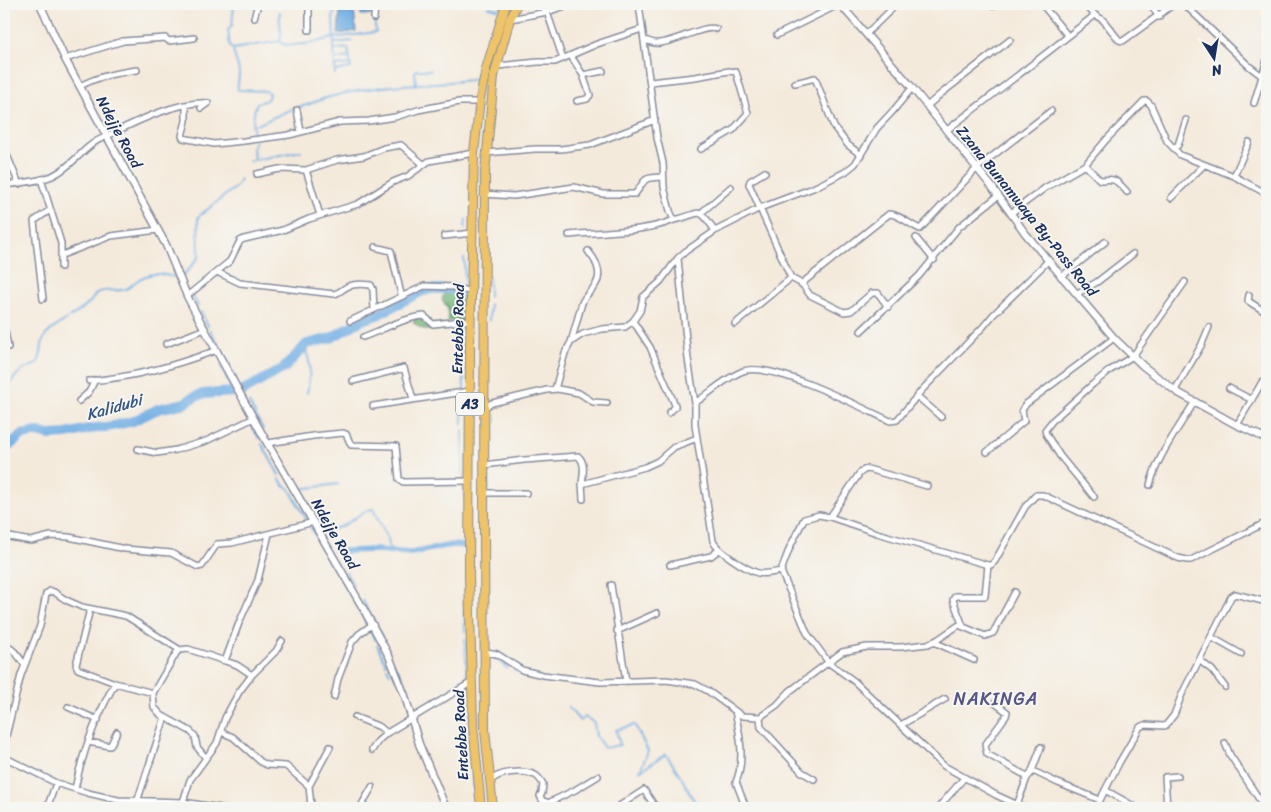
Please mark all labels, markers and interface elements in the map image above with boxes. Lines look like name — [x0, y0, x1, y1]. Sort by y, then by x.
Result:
north arrow — [1188, 32, 1238, 82]
text: N — [1209, 57, 1225, 84]
street label: Ndejje Road — [89, 91, 149, 174]
street label: Zzana Bunamwaya By-Pass Road — [949, 119, 1105, 303]
street label: Entebbe Road — [444, 282, 472, 374]
water label: Kalidubi — [83, 384, 149, 429]
road number: A3 — [456, 392, 484, 416]
street label: Ndejje Road — [304, 493, 367, 576]
district label: NAKINGA — [954, 683, 1038, 715]
street label: Entebbe Road — [446, 688, 476, 781]

